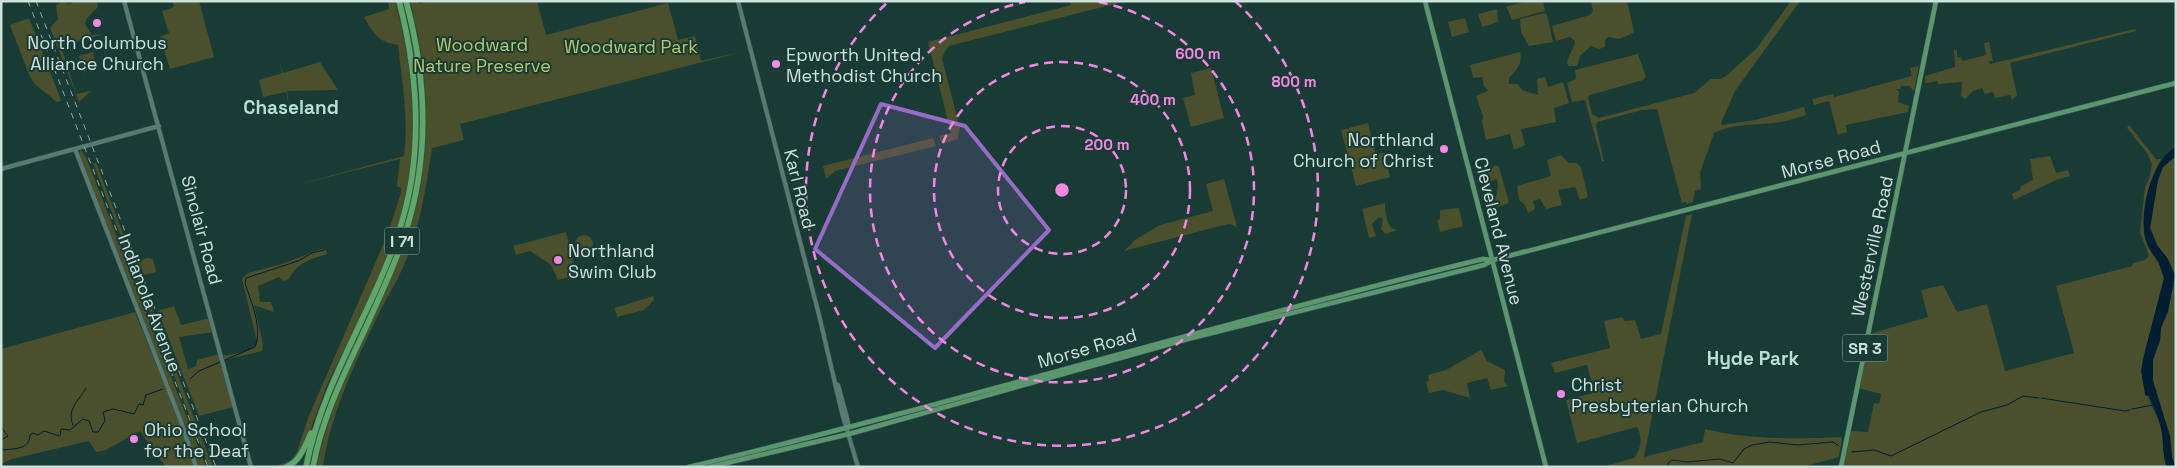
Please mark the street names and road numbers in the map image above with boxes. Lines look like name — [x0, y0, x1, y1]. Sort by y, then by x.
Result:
street label: Morse Road — [1779, 135, 1883, 183]
street label: Karl Road — [779, 147, 821, 231]
street label: Cleveland Avenue — [1470, 155, 1528, 307]
street label: Sinclair Road — [176, 173, 228, 287]
street label: Westerville Road — [1846, 174, 1898, 318]
road number: I 71 — [384, 228, 420, 255]
street label: Indianola Avenue — [113, 230, 187, 376]
street label: Morse Road — [1035, 323, 1139, 373]
road number: SR 3 — [1842, 334, 1888, 362]

